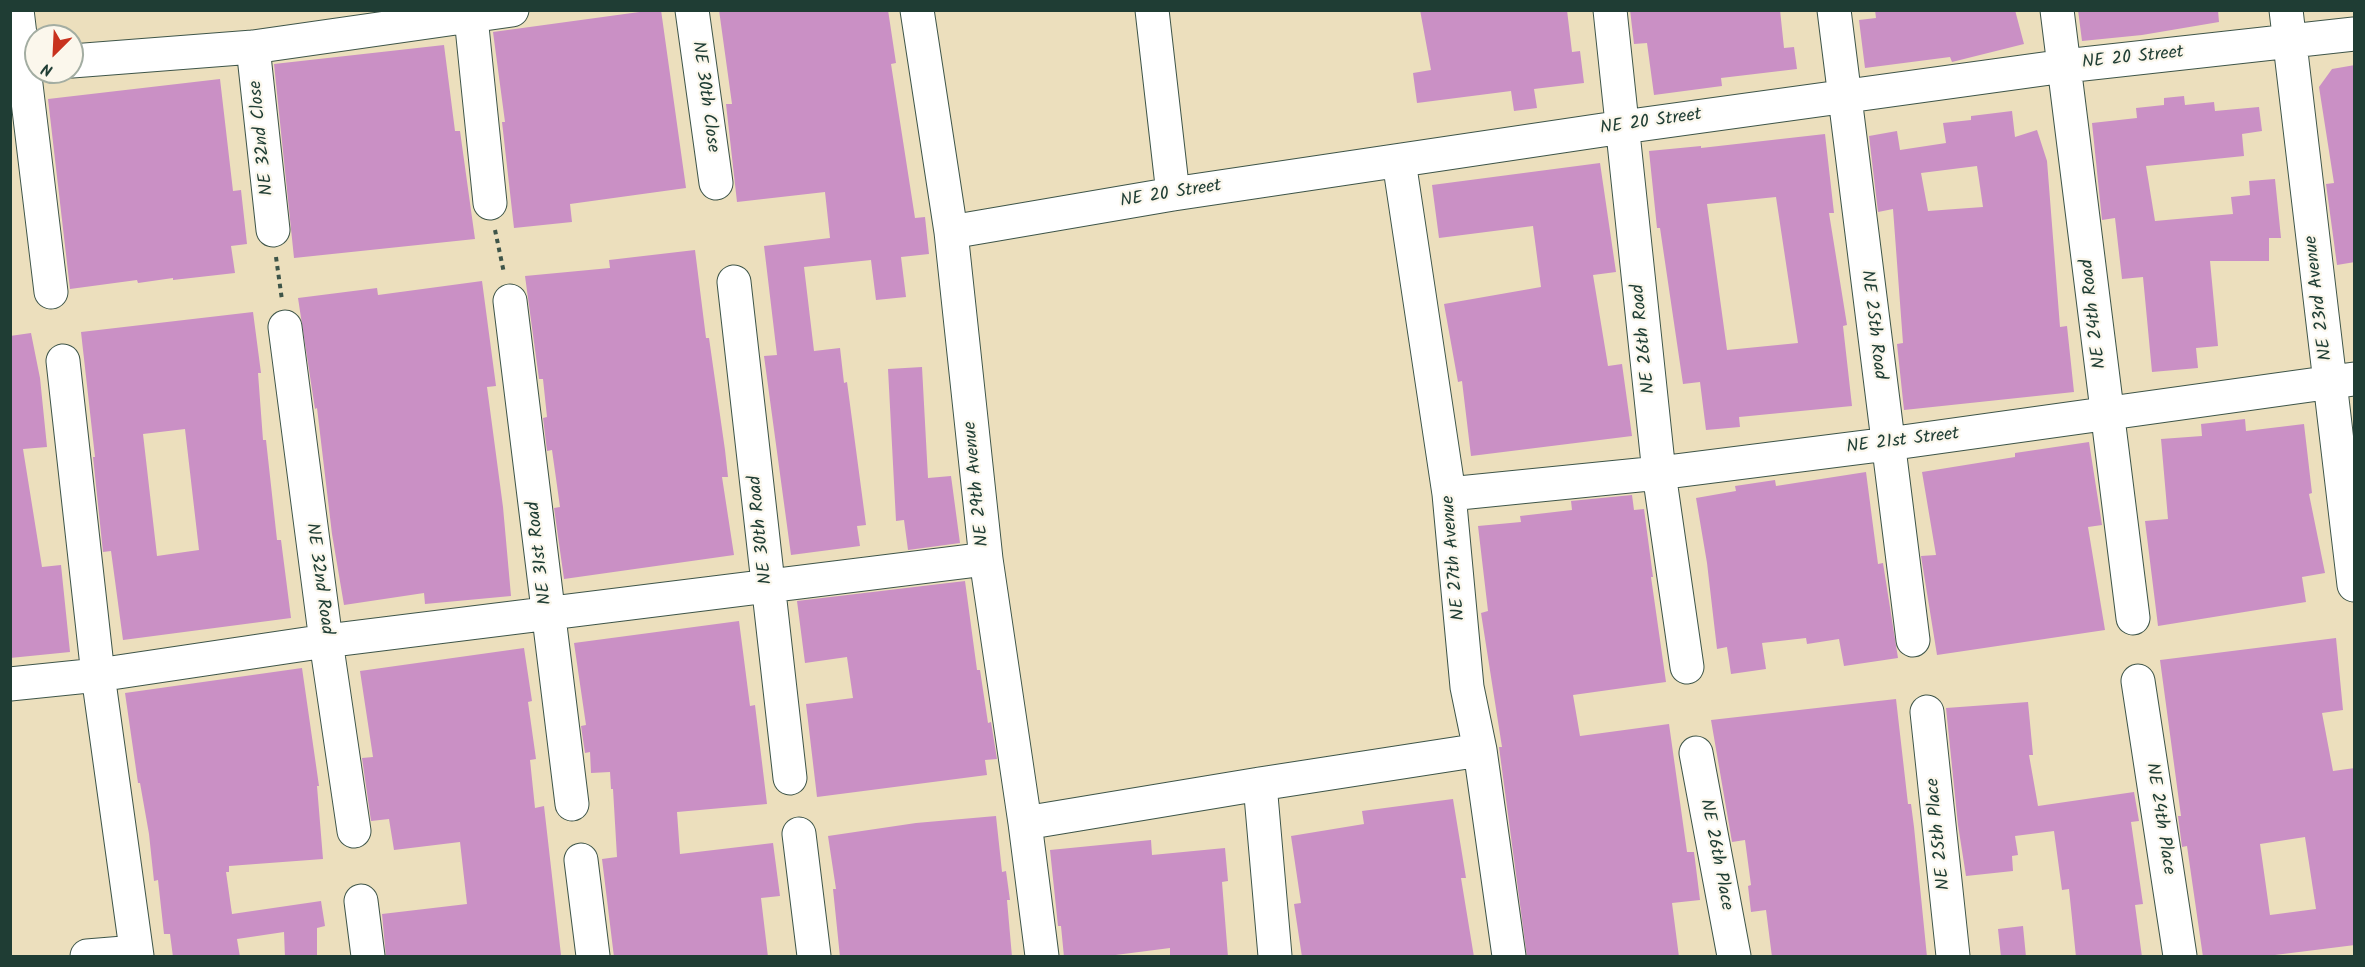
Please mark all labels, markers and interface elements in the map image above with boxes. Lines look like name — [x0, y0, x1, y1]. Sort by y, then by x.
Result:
north arrow — [24, 24, 84, 84]
street label: NE 30th Close — [686, 40, 722, 154]
street label: NE 20 Street — [2081, 43, 2185, 75]
text: N — [38, 56, 57, 83]
street label: NE 32nd Close — [246, 79, 280, 197]
street label: NE 20 Street — [1599, 105, 1703, 141]
street label: NE 20 Street — [1119, 176, 1223, 214]
street label: NE 23rd Avenue — [2302, 234, 2338, 362]
street label: NE 24th Road — [2078, 258, 2112, 370]
street label: NE 25th Road — [1855, 269, 1889, 381]
street label: NE 26th Road — [1628, 283, 1662, 395]
street label: NE 29th Avenue — [961, 420, 995, 548]
street label: NE 21st Street — [1845, 424, 1961, 460]
street label: NE 30th Road — [746, 475, 778, 585]
street label: NE 27th Avenue — [1439, 495, 1471, 621]
street label: NE 31st Road — [524, 500, 558, 606]
street label: NE 32nd Road — [299, 522, 337, 636]
street label: NE 24th Place — [2140, 762, 2178, 876]
street label: NE 25th Place — [1923, 777, 1957, 891]
street label: NE 26th Place — [1694, 797, 1736, 913]

